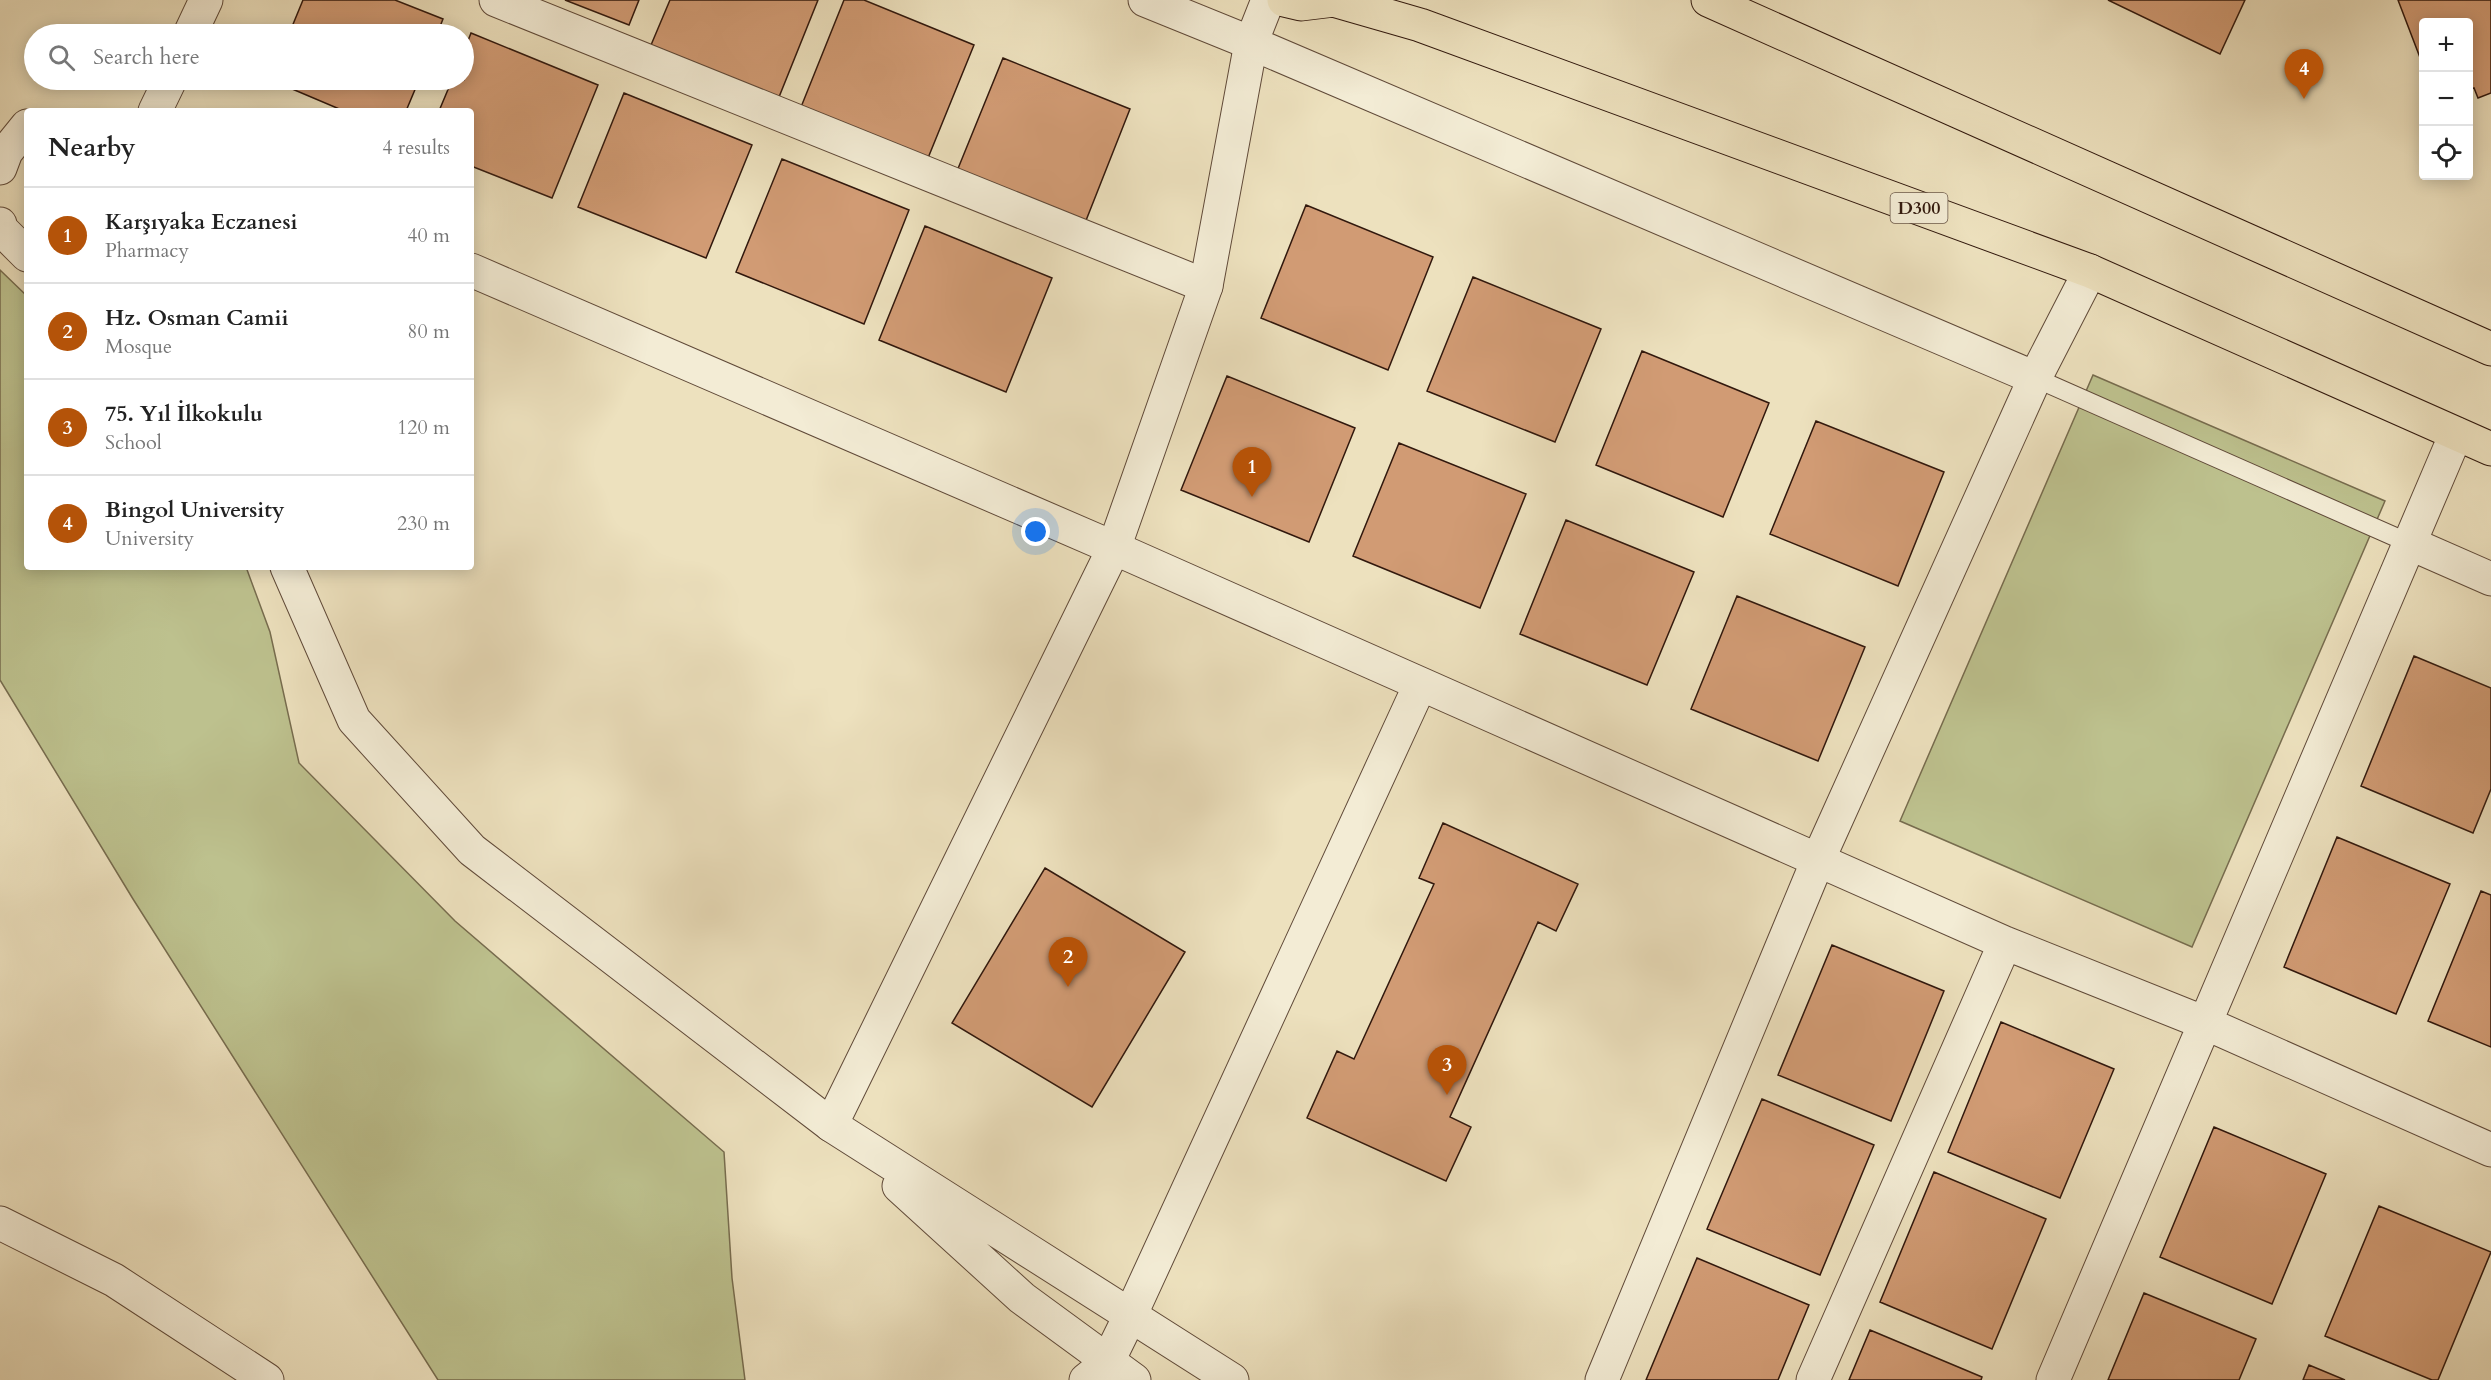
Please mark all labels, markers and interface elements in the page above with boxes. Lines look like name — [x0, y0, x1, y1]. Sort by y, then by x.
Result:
map controls — [2419, 18, 2473, 180]
button: + — [2419, 18, 2473, 72]
search box — [24, 24, 474, 90]
icon: search — [45, 41, 78, 74]
text: Search here — [93, 42, 200, 72]
pin: 4 — [2284, 50, 2324, 99]
button: − — [2419, 72, 2473, 126]
button: locate — [2419, 126, 2473, 180]
text: Nearby — [48, 130, 136, 165]
text: 4 results — [382, 134, 450, 161]
road number: D300 — [1890, 193, 1948, 223]
text: Karşıyaka Eczanesi — [105, 207, 298, 237]
text: 1 — [62, 222, 73, 249]
text: 40 m — [407, 222, 450, 249]
text: Pharmacy — [105, 237, 189, 264]
text: Hz. Osman Camii — [105, 303, 289, 333]
text: 2 — [62, 318, 73, 345]
text: 80 m — [407, 318, 450, 345]
text: Mosque — [105, 333, 172, 360]
text: 75. Yıl İlkokulu — [105, 399, 263, 429]
text: 3 — [62, 414, 73, 441]
text: 120 m — [397, 414, 450, 441]
text: School — [105, 429, 162, 456]
pin: 1 — [1232, 448, 1272, 497]
text: Bingol University — [105, 495, 285, 525]
text: 4 — [62, 510, 73, 537]
text: 230 m — [397, 510, 450, 537]
your location — [1021, 517, 1050, 546]
text: University — [105, 525, 194, 552]
pin: 2 — [1048, 938, 1088, 987]
pin: 3 — [1428, 1046, 1466, 1095]

